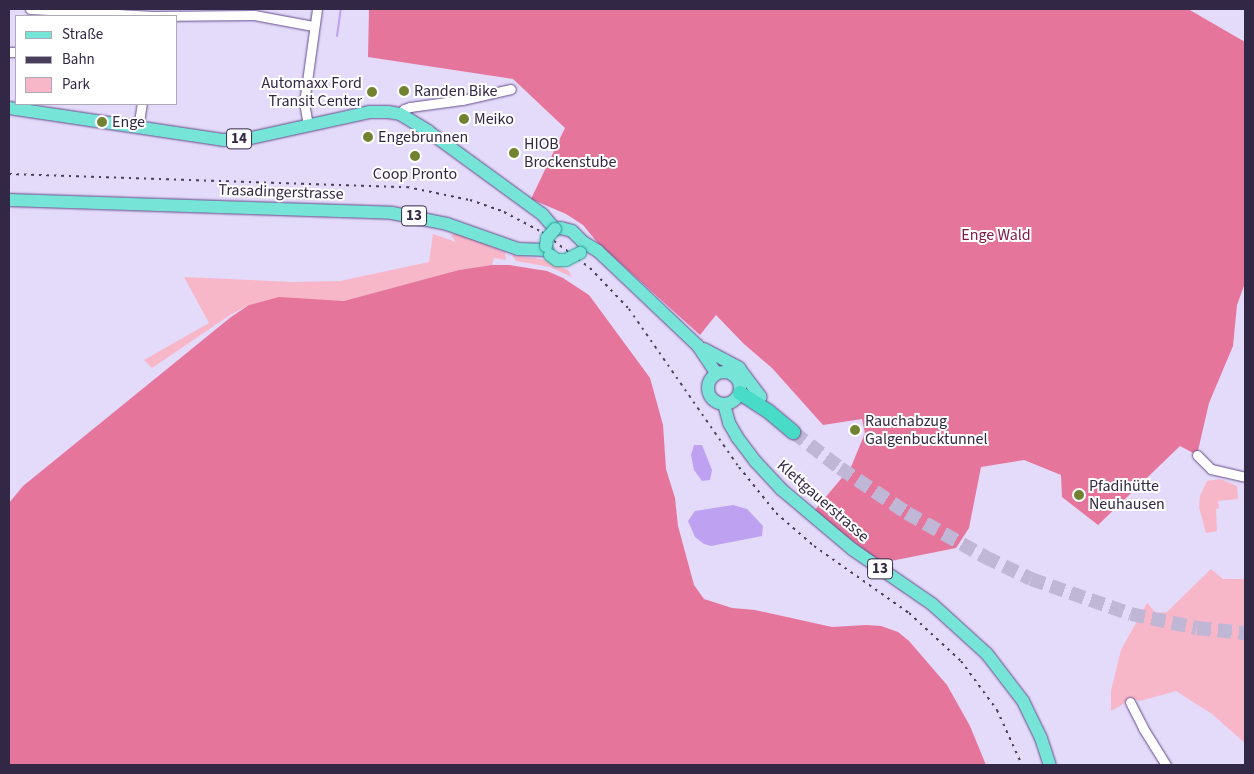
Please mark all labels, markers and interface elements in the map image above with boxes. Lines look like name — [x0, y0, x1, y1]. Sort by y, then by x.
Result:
legend — [15, 15, 178, 105]
text: Straße — [62, 24, 103, 45]
text: Bahn — [62, 49, 95, 70]
place label: Automaxx Ford Transit Center — [261, 73, 362, 111]
text: Park — [62, 74, 90, 95]
place label: Randen Bike — [414, 81, 498, 101]
marker: Randen Bike — [398, 85, 410, 97]
marker: Automaxx Ford Transit Center — [366, 86, 378, 98]
place label: Meiko — [474, 109, 514, 129]
place label: Enge — [112, 112, 145, 132]
marker: Meiko — [458, 113, 470, 125]
marker: Enge — [96, 116, 108, 128]
road number: 14 — [225, 126, 253, 152]
place label: Engebrunnen — [378, 127, 468, 147]
marker: Engebrunnen — [362, 131, 374, 143]
place label: HIOB Brockenstube — [524, 134, 616, 172]
marker: HIOB Brockenstube — [508, 147, 520, 159]
marker: Coop Pronto — [409, 150, 421, 162]
place label: Coop Pronto — [373, 164, 457, 184]
street label: Trasadingerstrasse — [218, 180, 344, 204]
road number: 13 — [400, 204, 428, 228]
park label: Enge Wald — [961, 225, 1031, 245]
place label: Rauchabzug Galgenbucktunnel — [865, 411, 988, 449]
marker: Rauchabzug Galgenbucktunnel — [849, 424, 861, 436]
street label: Klettgauerstrasse — [773, 456, 873, 546]
place label: Pfadihütte Neuhausen — [1089, 476, 1165, 514]
marker: Pfadihütte Neuhausen — [1073, 489, 1085, 501]
road number: 13 — [866, 556, 894, 582]

